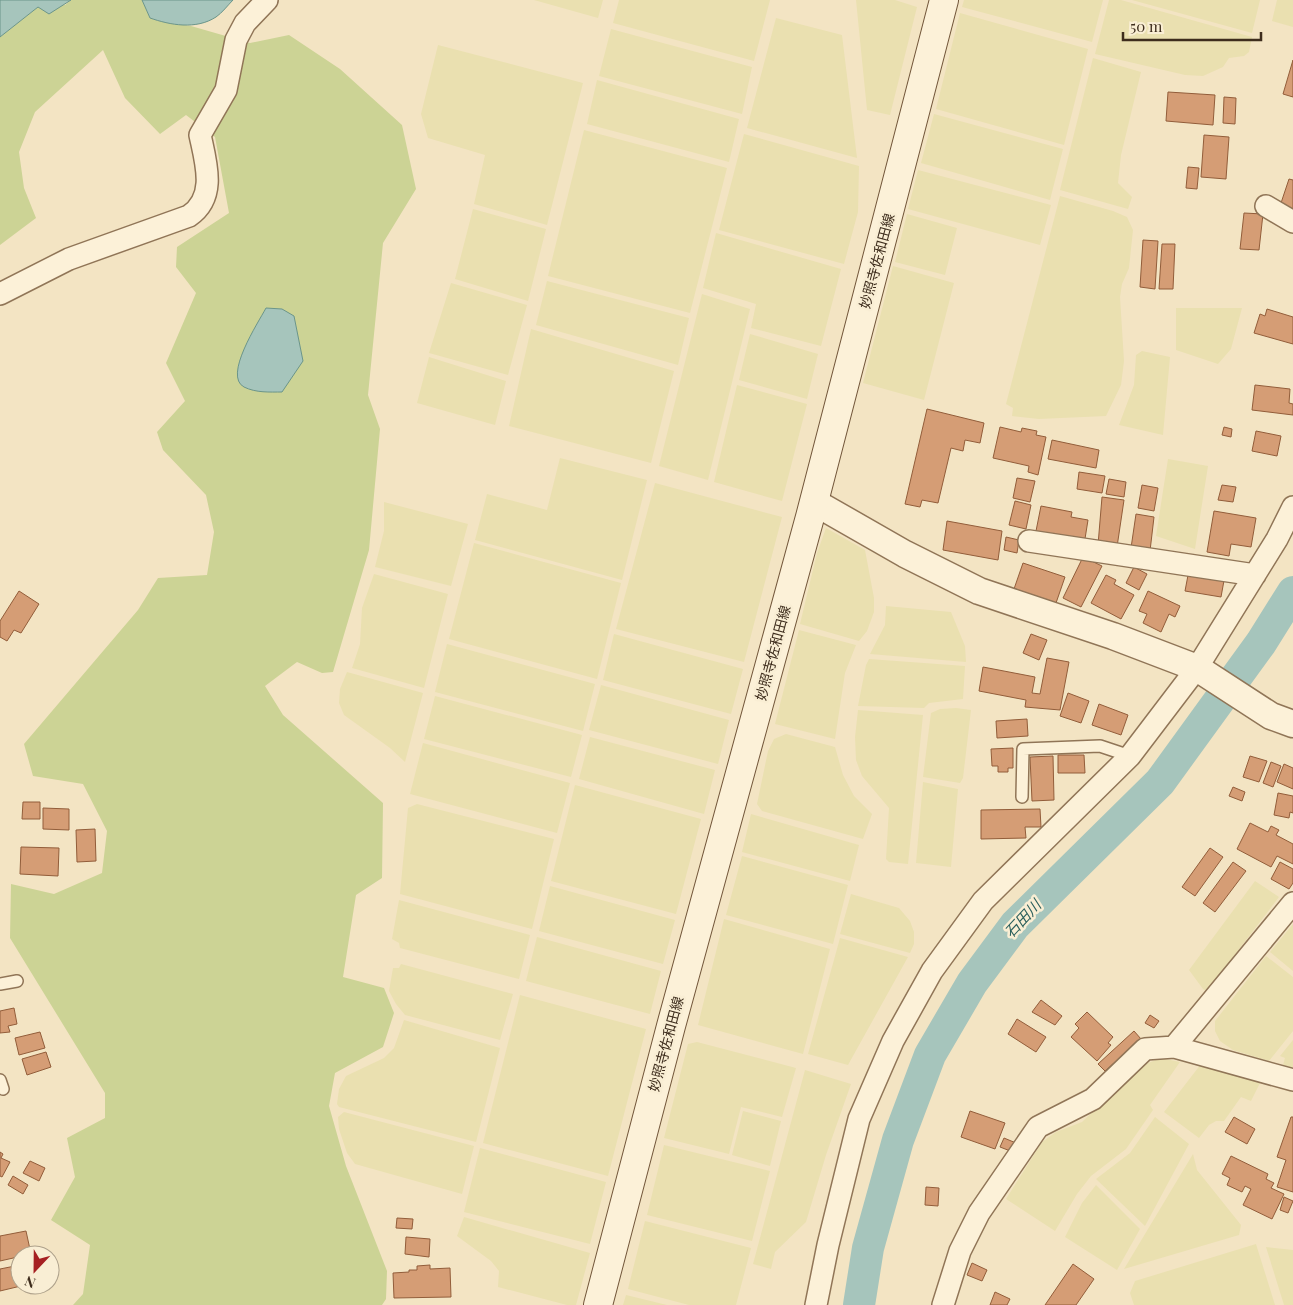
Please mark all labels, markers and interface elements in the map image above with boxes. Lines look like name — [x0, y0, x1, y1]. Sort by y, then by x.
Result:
scale bar — [1123, 10, 1260, 42]
text: 50 m — [1130, 16, 1163, 36]
street label: 妙照寺佐和田線 — [855, 211, 898, 311]
street label: 妙照寺佐和田線 — [751, 603, 794, 703]
water label: 石田川 — [1000, 894, 1046, 942]
street label: 妙照寺佐和田線 — [644, 994, 687, 1094]
north arrow — [10, 1245, 60, 1295]
text: N — [22, 1272, 38, 1293]

